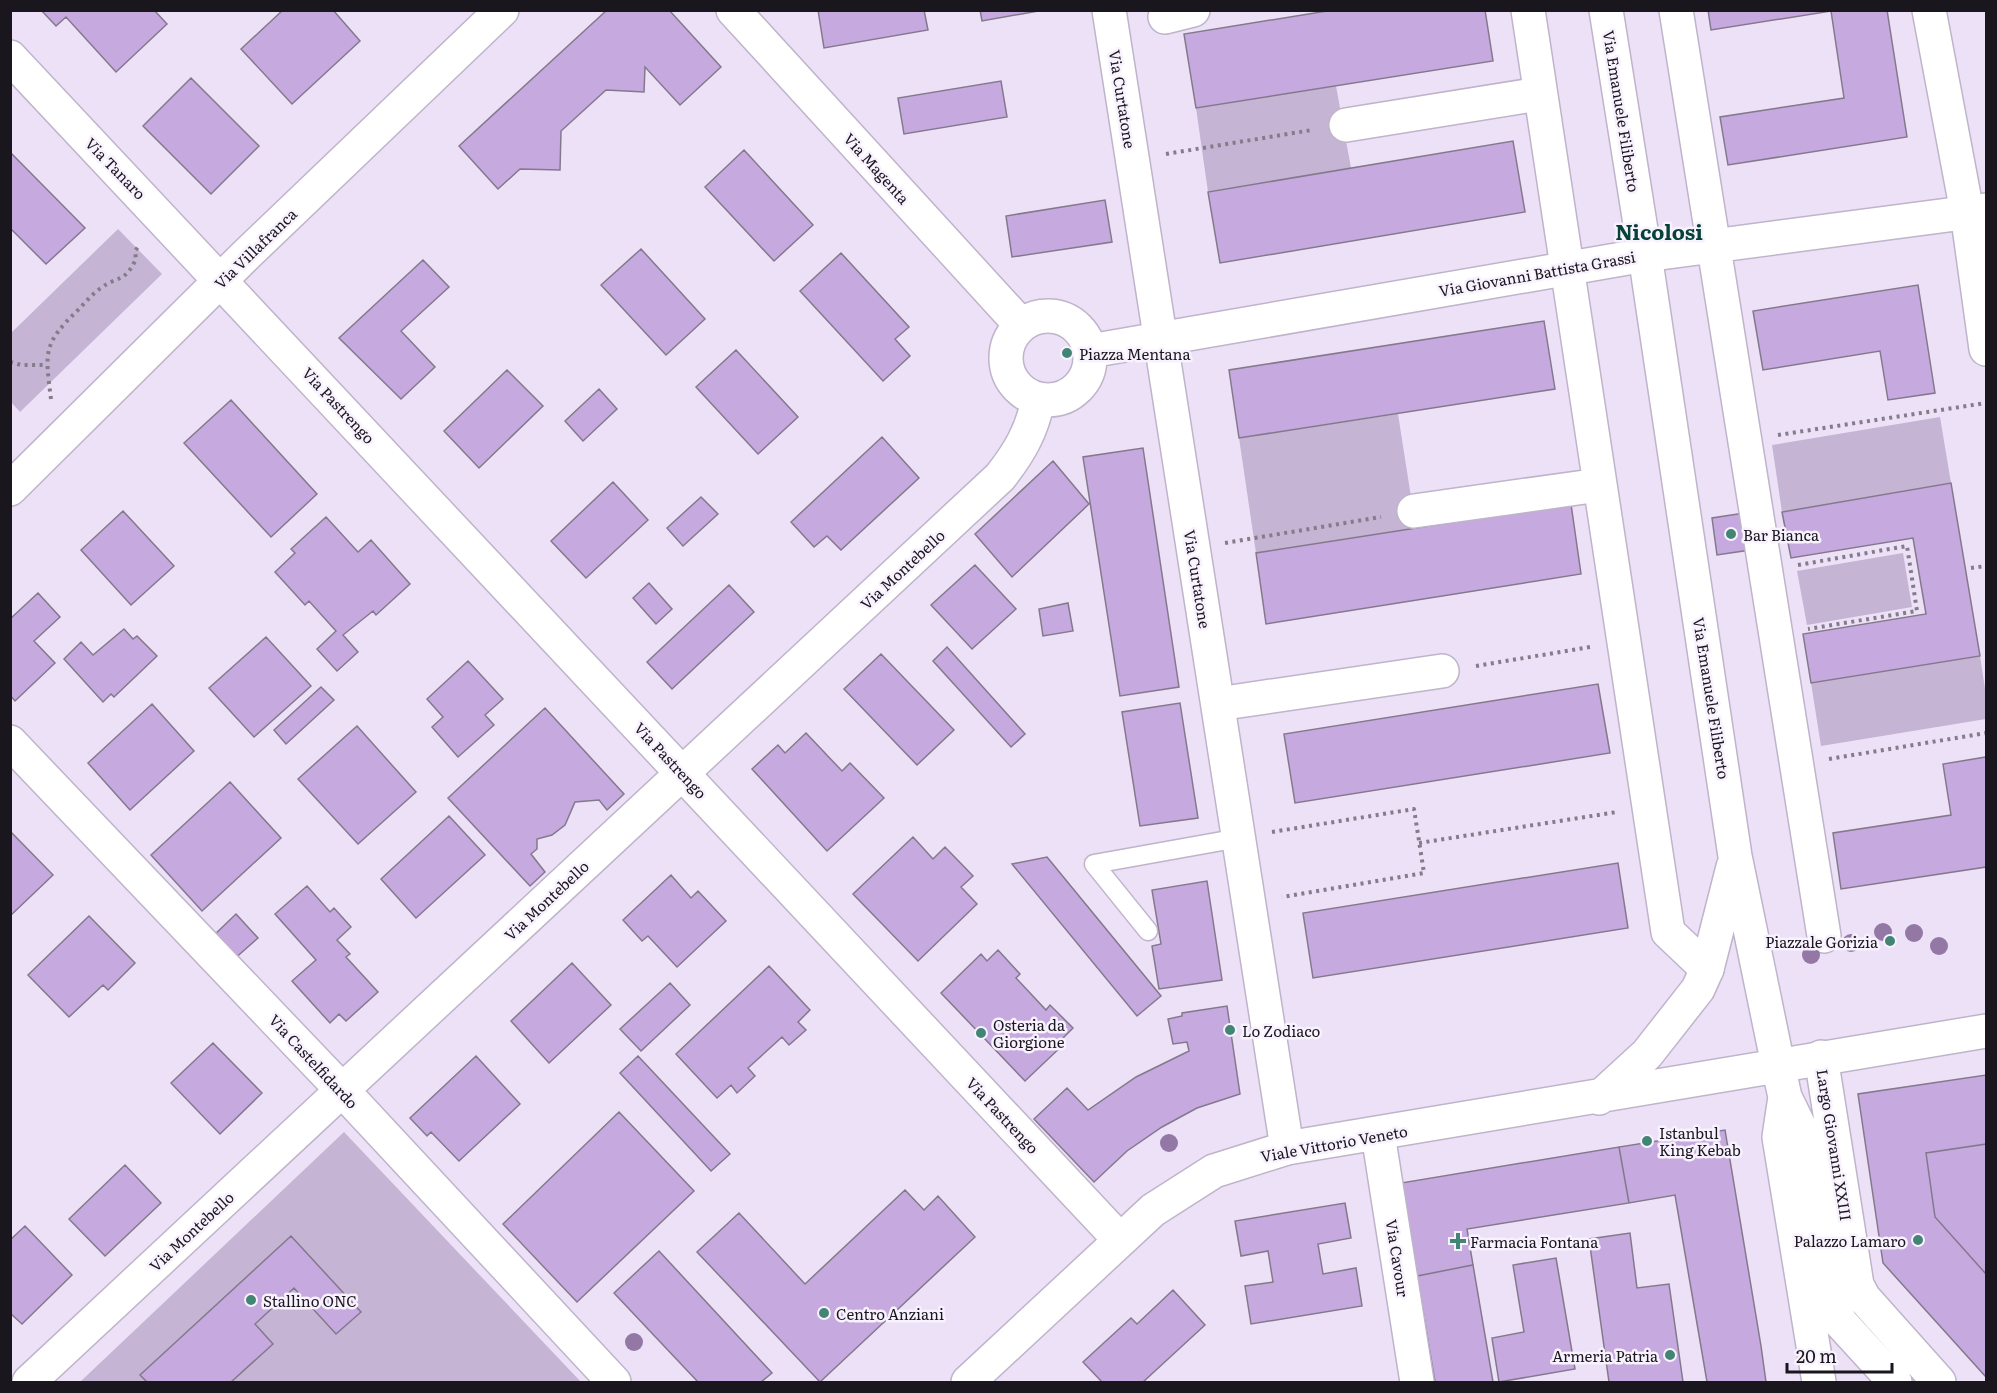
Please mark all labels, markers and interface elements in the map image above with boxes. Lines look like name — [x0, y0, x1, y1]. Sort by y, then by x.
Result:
street label: Via Emanuele Filiberto — [1598, 28, 1646, 194]
street label: Via Curtatone — [1104, 48, 1142, 150]
street label: Via Magenta — [839, 127, 916, 209]
street label: Via Tanaro — [80, 132, 152, 204]
street label: Via Villafranca — [208, 202, 302, 294]
district label: Nicolosi — [1615, 215, 1703, 246]
street label: Via Giovanni Battista Grassi — [1437, 244, 1637, 302]
place label: Piazza Mentana — [1079, 342, 1191, 365]
marker: Piazza Mentana — [1060, 346, 1074, 360]
street label: Via Pastrengo — [297, 361, 381, 449]
street label: Via Montebello — [854, 523, 950, 614]
place label: Bar Bianca — [1743, 523, 1820, 546]
marker: Bar Bianca — [1724, 527, 1738, 541]
street label: Via Curtatone — [1179, 528, 1217, 630]
street label: Via Emanuele Filiberto — [1688, 615, 1736, 781]
street label: Via Pastrengo — [629, 716, 713, 804]
street label: Via Montebello — [498, 854, 594, 945]
place label: Piazzale Gorizia — [1765, 930, 1879, 953]
marker: Piazzale Gorizia — [1883, 934, 1897, 948]
street label: Via Castelfidardo — [264, 1009, 364, 1114]
place label: Osteria da Giorgione — [993, 1013, 1066, 1053]
place label: Lo Zodiaco — [1242, 1019, 1321, 1042]
marker: Lo Zodiaco — [1223, 1023, 1237, 1037]
marker: Osteria da Giorgione — [974, 1026, 988, 1040]
street label: Largo Giovanni XXIII — [1812, 1068, 1858, 1222]
street label: Via Pastrengo — [961, 1071, 1045, 1159]
street label: Viale Vittorio Veneto — [1259, 1119, 1410, 1167]
place label: Istanbul King Kebab — [1659, 1121, 1741, 1161]
marker: Istanbul King Kebab — [1640, 1134, 1654, 1148]
street label: Via Montebello — [143, 1185, 239, 1276]
street label: Via Cavour — [1380, 1217, 1416, 1299]
place label: Palazzo Lamaro — [1794, 1229, 1906, 1252]
place label: Farmacia Fontana — [1470, 1230, 1599, 1253]
marker: Palazzo Lamaro — [1911, 1233, 1925, 1247]
marker: Farmacia Fontana — [1451, 1234, 1465, 1248]
place label: Stallino ONC — [263, 1289, 357, 1312]
marker: Stallino ONC — [244, 1293, 258, 1307]
place label: Centro Anziani — [836, 1302, 944, 1325]
marker: Centro Anziani — [817, 1306, 831, 1320]
scale bar — [1787, 1336, 1892, 1374]
text: 20 m — [1796, 1342, 1837, 1369]
place label: Armeria Patria — [1552, 1344, 1659, 1367]
marker: Armeria Patria — [1663, 1348, 1677, 1362]

